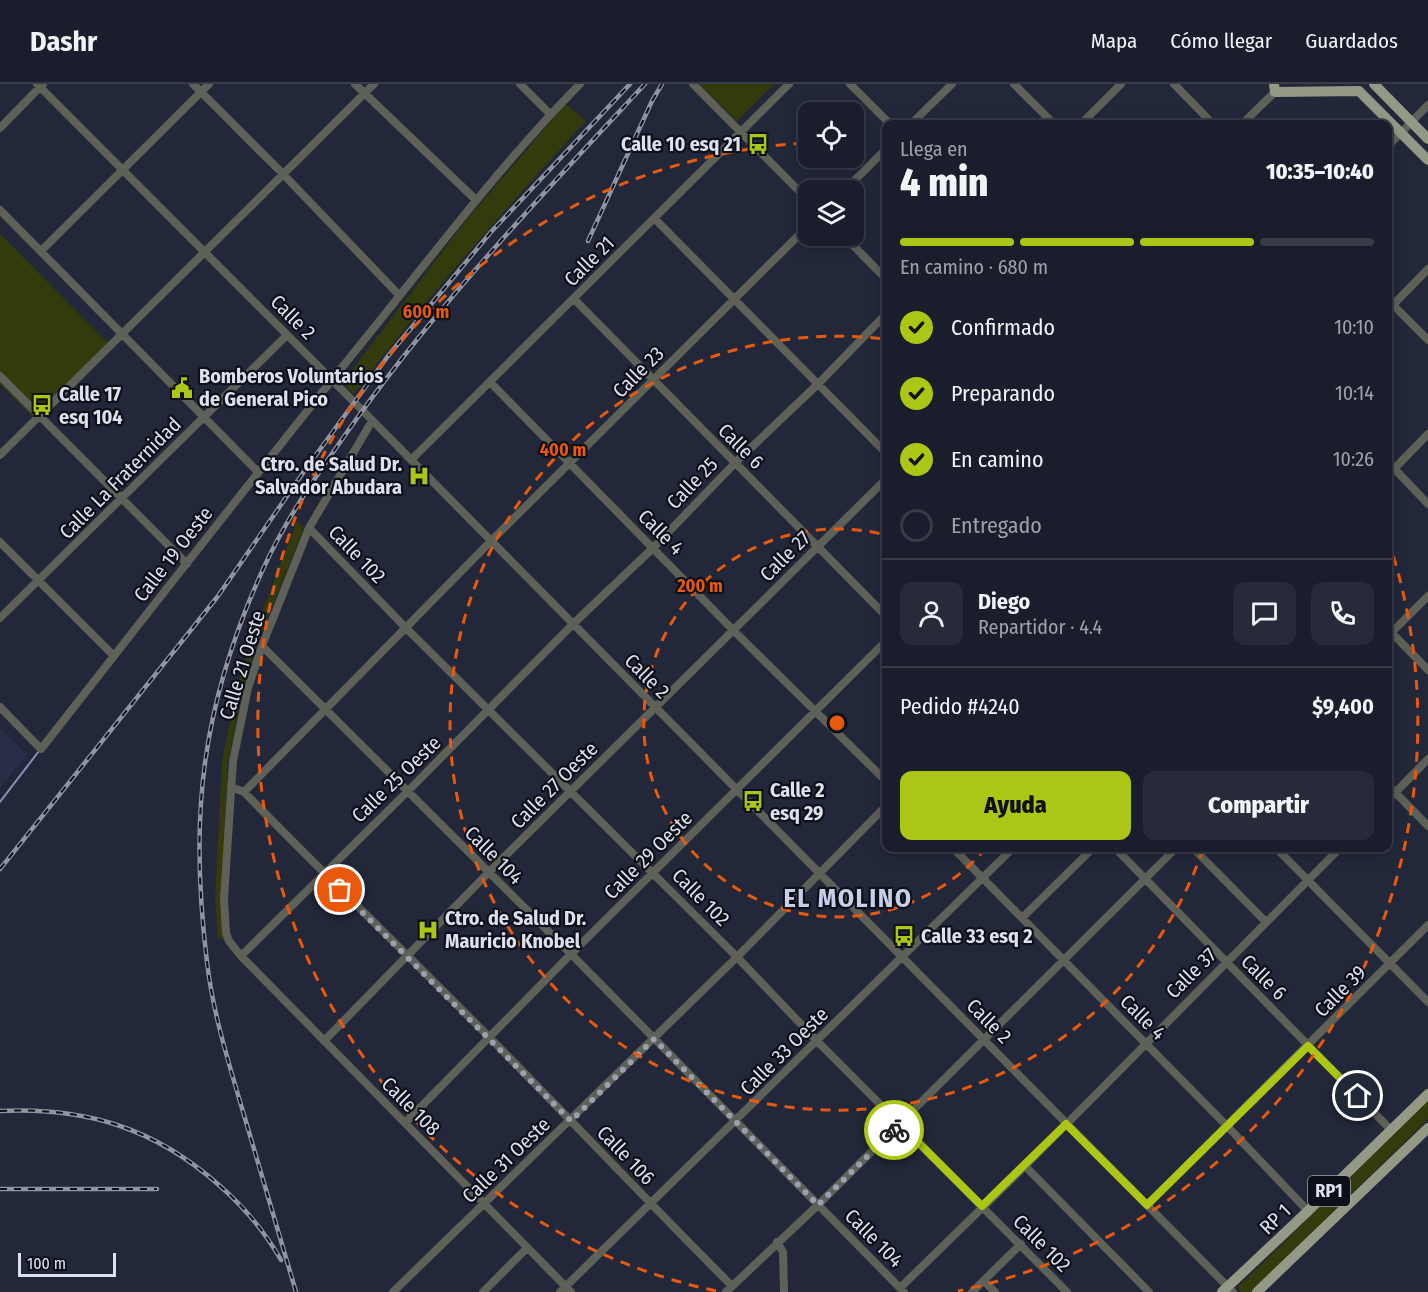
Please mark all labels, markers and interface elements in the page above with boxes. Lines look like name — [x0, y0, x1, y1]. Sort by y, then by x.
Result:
text: Dashr — [30, 25, 97, 58]
text: Mapa — [1091, 28, 1137, 54]
text: Cómo llegar — [1170, 28, 1272, 54]
text: Guardados — [1305, 28, 1398, 54]
map controls — [798, 102, 864, 246]
button: locate — [798, 102, 864, 168]
place label: Calle 10 esq 21 — [621, 132, 741, 156]
bus stop icon: Calle 10 esq 21 — [746, 132, 770, 156]
text: Llega en — [900, 137, 968, 161]
text: 10:35–10:40 — [1266, 158, 1374, 185]
text: 4 min — [900, 160, 988, 206]
button: layers — [798, 180, 864, 246]
street label: Calle 21 — [559, 231, 619, 291]
text: En camino · 680 m — [900, 255, 1048, 279]
street label: Calle 2 — [266, 290, 320, 344]
text: 600 m — [403, 301, 449, 323]
icon: check — [900, 311, 933, 344]
text: Confirmado — [951, 314, 1055, 341]
text: 10:10 — [1334, 315, 1374, 339]
street label: Calle 23 — [607, 341, 669, 403]
place label: Bomberos Voluntarios de General Pico — [199, 364, 383, 411]
public building icon: Bomberos Voluntarios de General Pico — [170, 376, 194, 400]
icon: check — [900, 377, 933, 410]
text: Preparando — [951, 380, 1055, 407]
text: 10:14 — [1335, 381, 1374, 405]
place label: Calle 17 esq 104 — [59, 382, 123, 429]
bus stop icon: Calle 17 esq 104 — [30, 393, 54, 417]
street label: Calle La Fraternidad — [54, 412, 186, 544]
street label: Calle 6 — [713, 418, 769, 474]
text: 400 m — [540, 439, 586, 461]
icon: check — [900, 443, 933, 476]
text: En camino — [951, 446, 1043, 473]
text: 10:26 — [1333, 447, 1374, 471]
place label: Ctro. de Salud Dr. Salvador Abudara — [255, 452, 402, 499]
street label: Calle 25 — [662, 452, 722, 514]
hospital icon: Ctro. de Salud Dr. Salvador Abudara — [407, 464, 431, 488]
street label: Calle 19 Oeste — [128, 502, 218, 606]
street label: Calle 4 — [633, 504, 689, 560]
text: Entregado — [951, 512, 1042, 539]
street label: Calle 102 — [324, 520, 391, 588]
street label: Calle 27 — [755, 526, 815, 586]
text: 200 m — [676, 575, 723, 597]
button: person — [900, 582, 963, 645]
button: chat — [1233, 582, 1296, 645]
button: phone — [1311, 582, 1374, 645]
text: Diego — [978, 588, 1030, 615]
street label: Calle 21 Oeste — [214, 608, 270, 722]
text: Repartidor · 4.4 — [978, 615, 1102, 639]
street label: Calle 2 — [620, 649, 674, 703]
text: Pedido #4240 — [900, 693, 1020, 720]
text: $9,400 — [1312, 693, 1374, 720]
centre of rings — [827, 713, 847, 733]
street label: Calle 25 Oeste — [347, 731, 445, 827]
street label: Calle 27 Oeste — [505, 736, 603, 834]
button: Ayuda — [900, 771, 1131, 840]
button: Compartir — [1143, 771, 1374, 840]
place label: Calle 2 esq 29 — [770, 778, 824, 825]
bus stop icon: Calle 2 esq 29 — [741, 789, 765, 813]
street label: Calle 29 Oeste — [599, 806, 697, 904]
street label: Calle 104 — [460, 821, 528, 889]
street label: Calle 102 — [667, 863, 735, 931]
pin — [314, 864, 365, 915]
icon: bag — [323, 873, 356, 906]
district label: EL MOLINO — [783, 883, 913, 914]
place label: Ctro. de Salud Dr. Mauricio Knobel — [445, 906, 587, 953]
hospital icon: Ctro. de Salud Dr. Mauricio Knobel — [416, 918, 440, 942]
bus stop icon: Calle 33 esq 2 — [892, 924, 916, 948]
place label: Calle 33 esq 2 — [921, 924, 1032, 948]
street label: Calle 37 — [1161, 943, 1221, 1003]
street label: Calle 6 — [1236, 949, 1292, 1005]
street label: Calle 39 — [1309, 960, 1371, 1022]
street label: Calle 4 — [1115, 989, 1171, 1045]
street label: Calle 2 — [962, 994, 1016, 1048]
street label: Calle 33 Oeste — [735, 1002, 833, 1100]
pin — [1332, 1070, 1383, 1121]
street label: Calle 108 — [377, 1072, 445, 1140]
icon: home — [1341, 1079, 1374, 1112]
courier — [864, 1100, 924, 1160]
street label: Calle 31 Oeste — [457, 1112, 555, 1208]
icon: bike — [878, 1114, 911, 1147]
street label: Calle 106 — [592, 1120, 660, 1190]
road number: RP1 — [1308, 1176, 1350, 1206]
street label: RP 1 — [1254, 1199, 1296, 1239]
street label: Calle 104 — [840, 1204, 908, 1272]
street label: Calle 102 — [1008, 1209, 1076, 1277]
scale bar — [18, 1250, 116, 1278]
text: 100 m — [27, 1254, 66, 1273]

